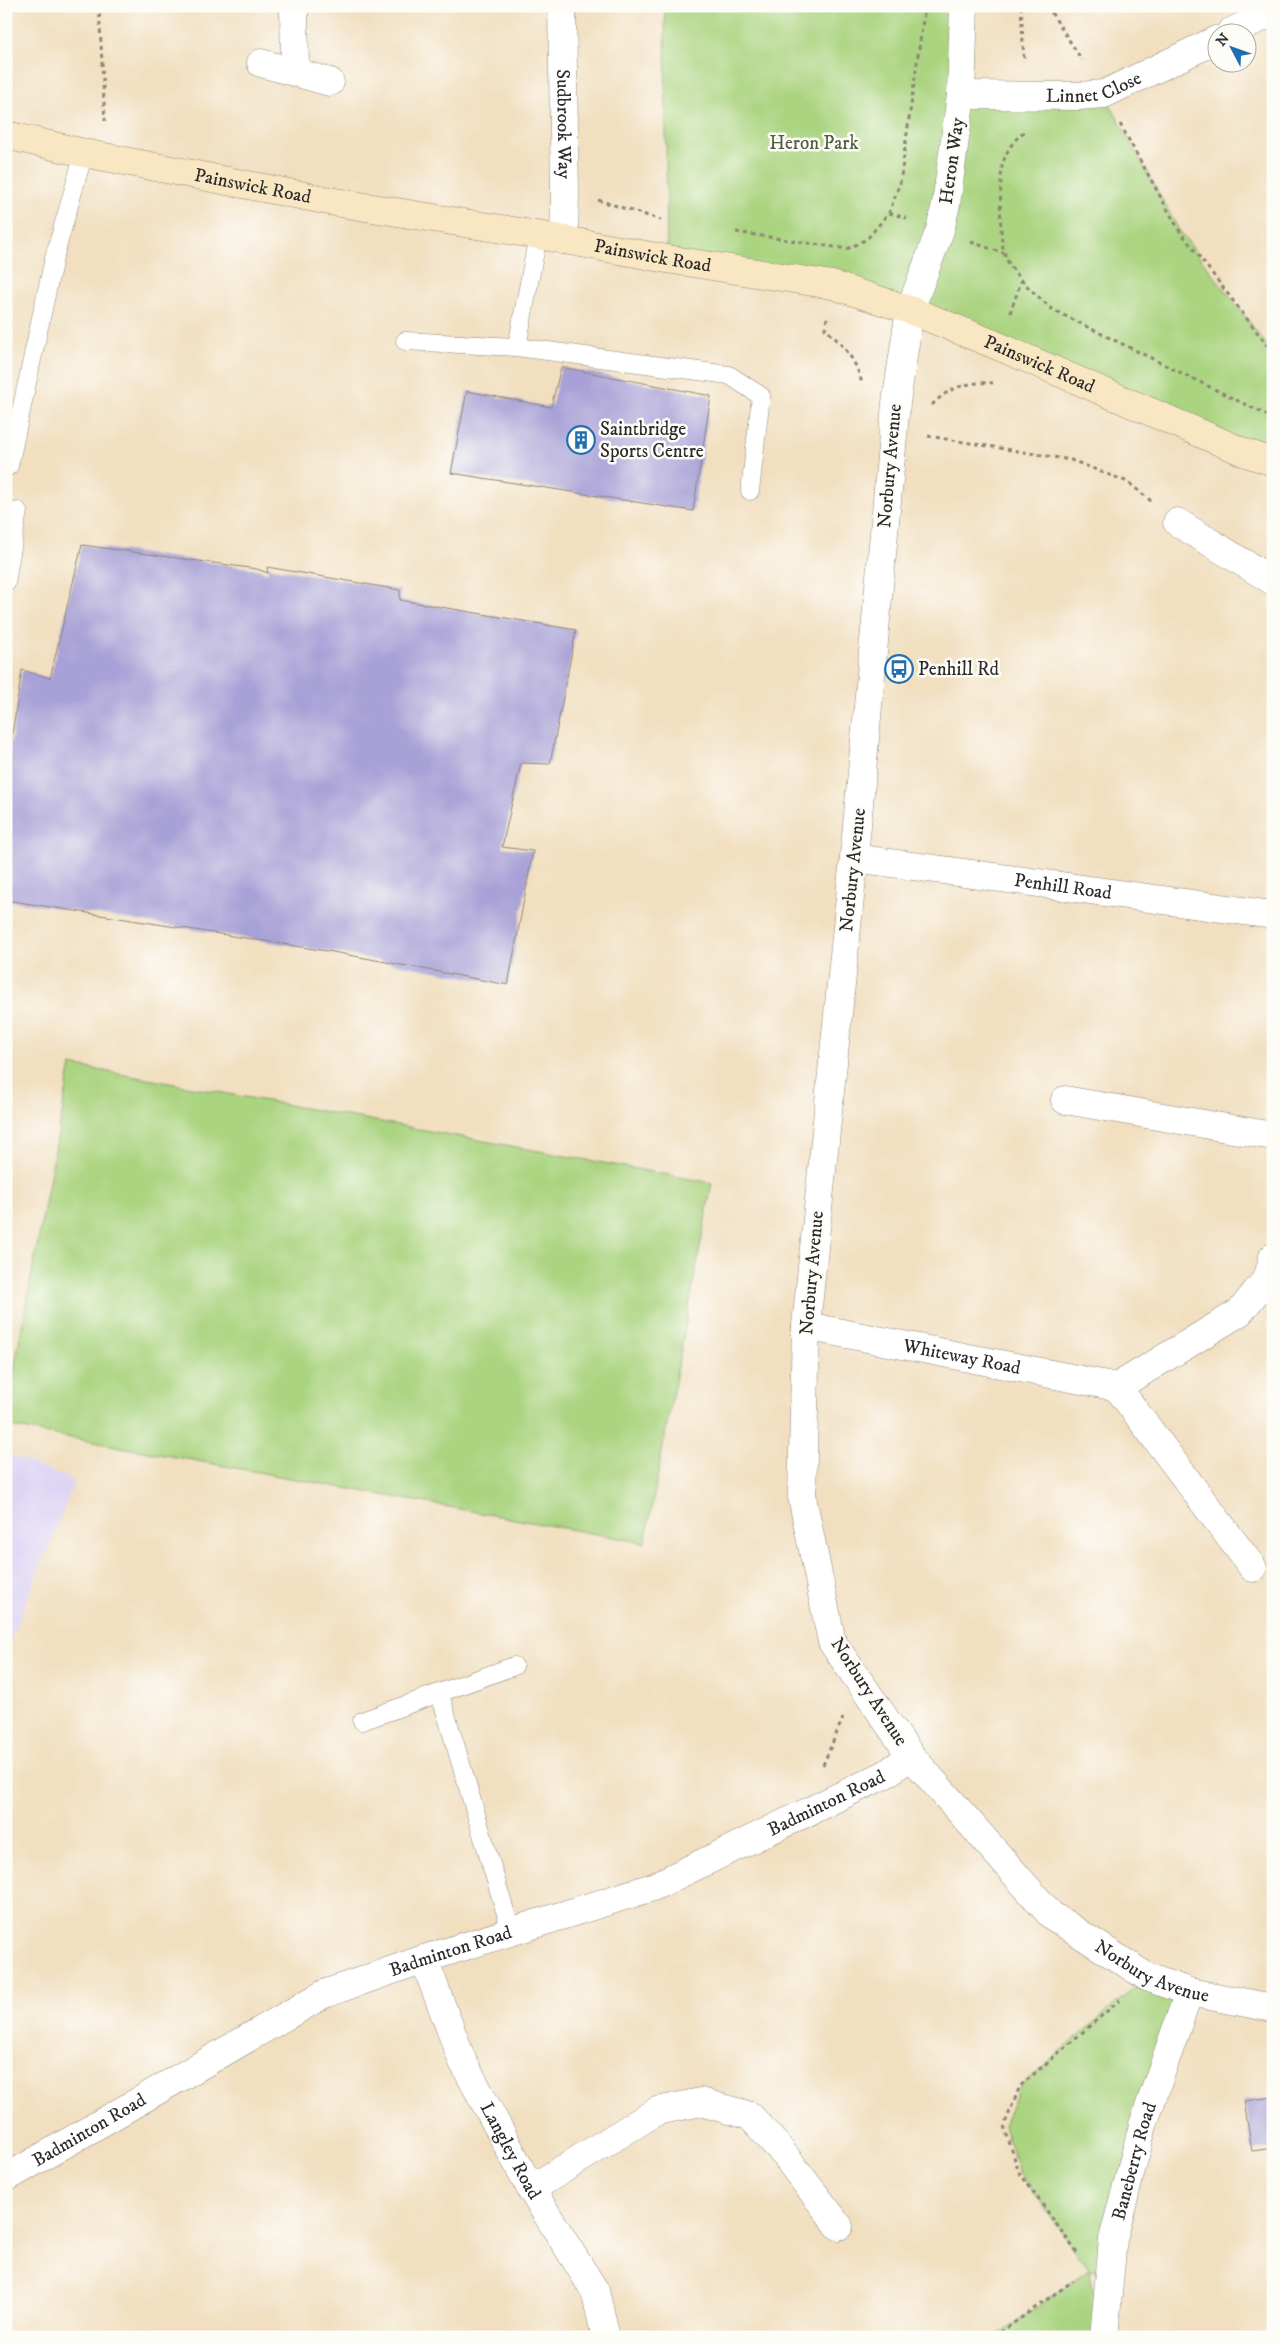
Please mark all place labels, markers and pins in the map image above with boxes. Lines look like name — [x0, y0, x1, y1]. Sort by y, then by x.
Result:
place label: Saintbridge Sports Centre — [600, 418, 704, 463]
building icon: Saintbridge Sports Centre — [566, 425, 596, 455]
bus stop icon: Penhill Rd — [884, 654, 914, 684]
place label: Penhill Rd — [918, 658, 1000, 681]

